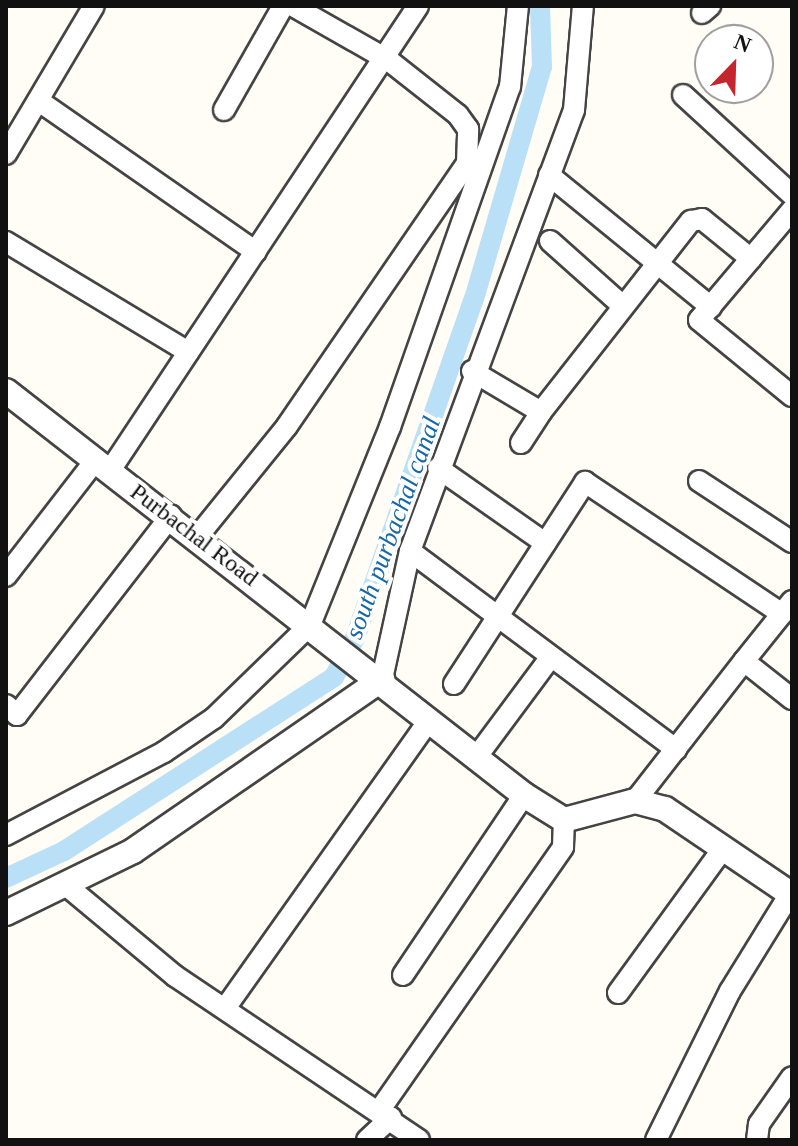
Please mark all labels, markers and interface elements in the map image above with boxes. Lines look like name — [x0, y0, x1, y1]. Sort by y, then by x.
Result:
north arrow — [694, 24, 774, 104]
text: N — [731, 29, 755, 58]
water label: south purbachal canal — [338, 413, 448, 643]
street label: Purbachal Road — [124, 478, 264, 592]

